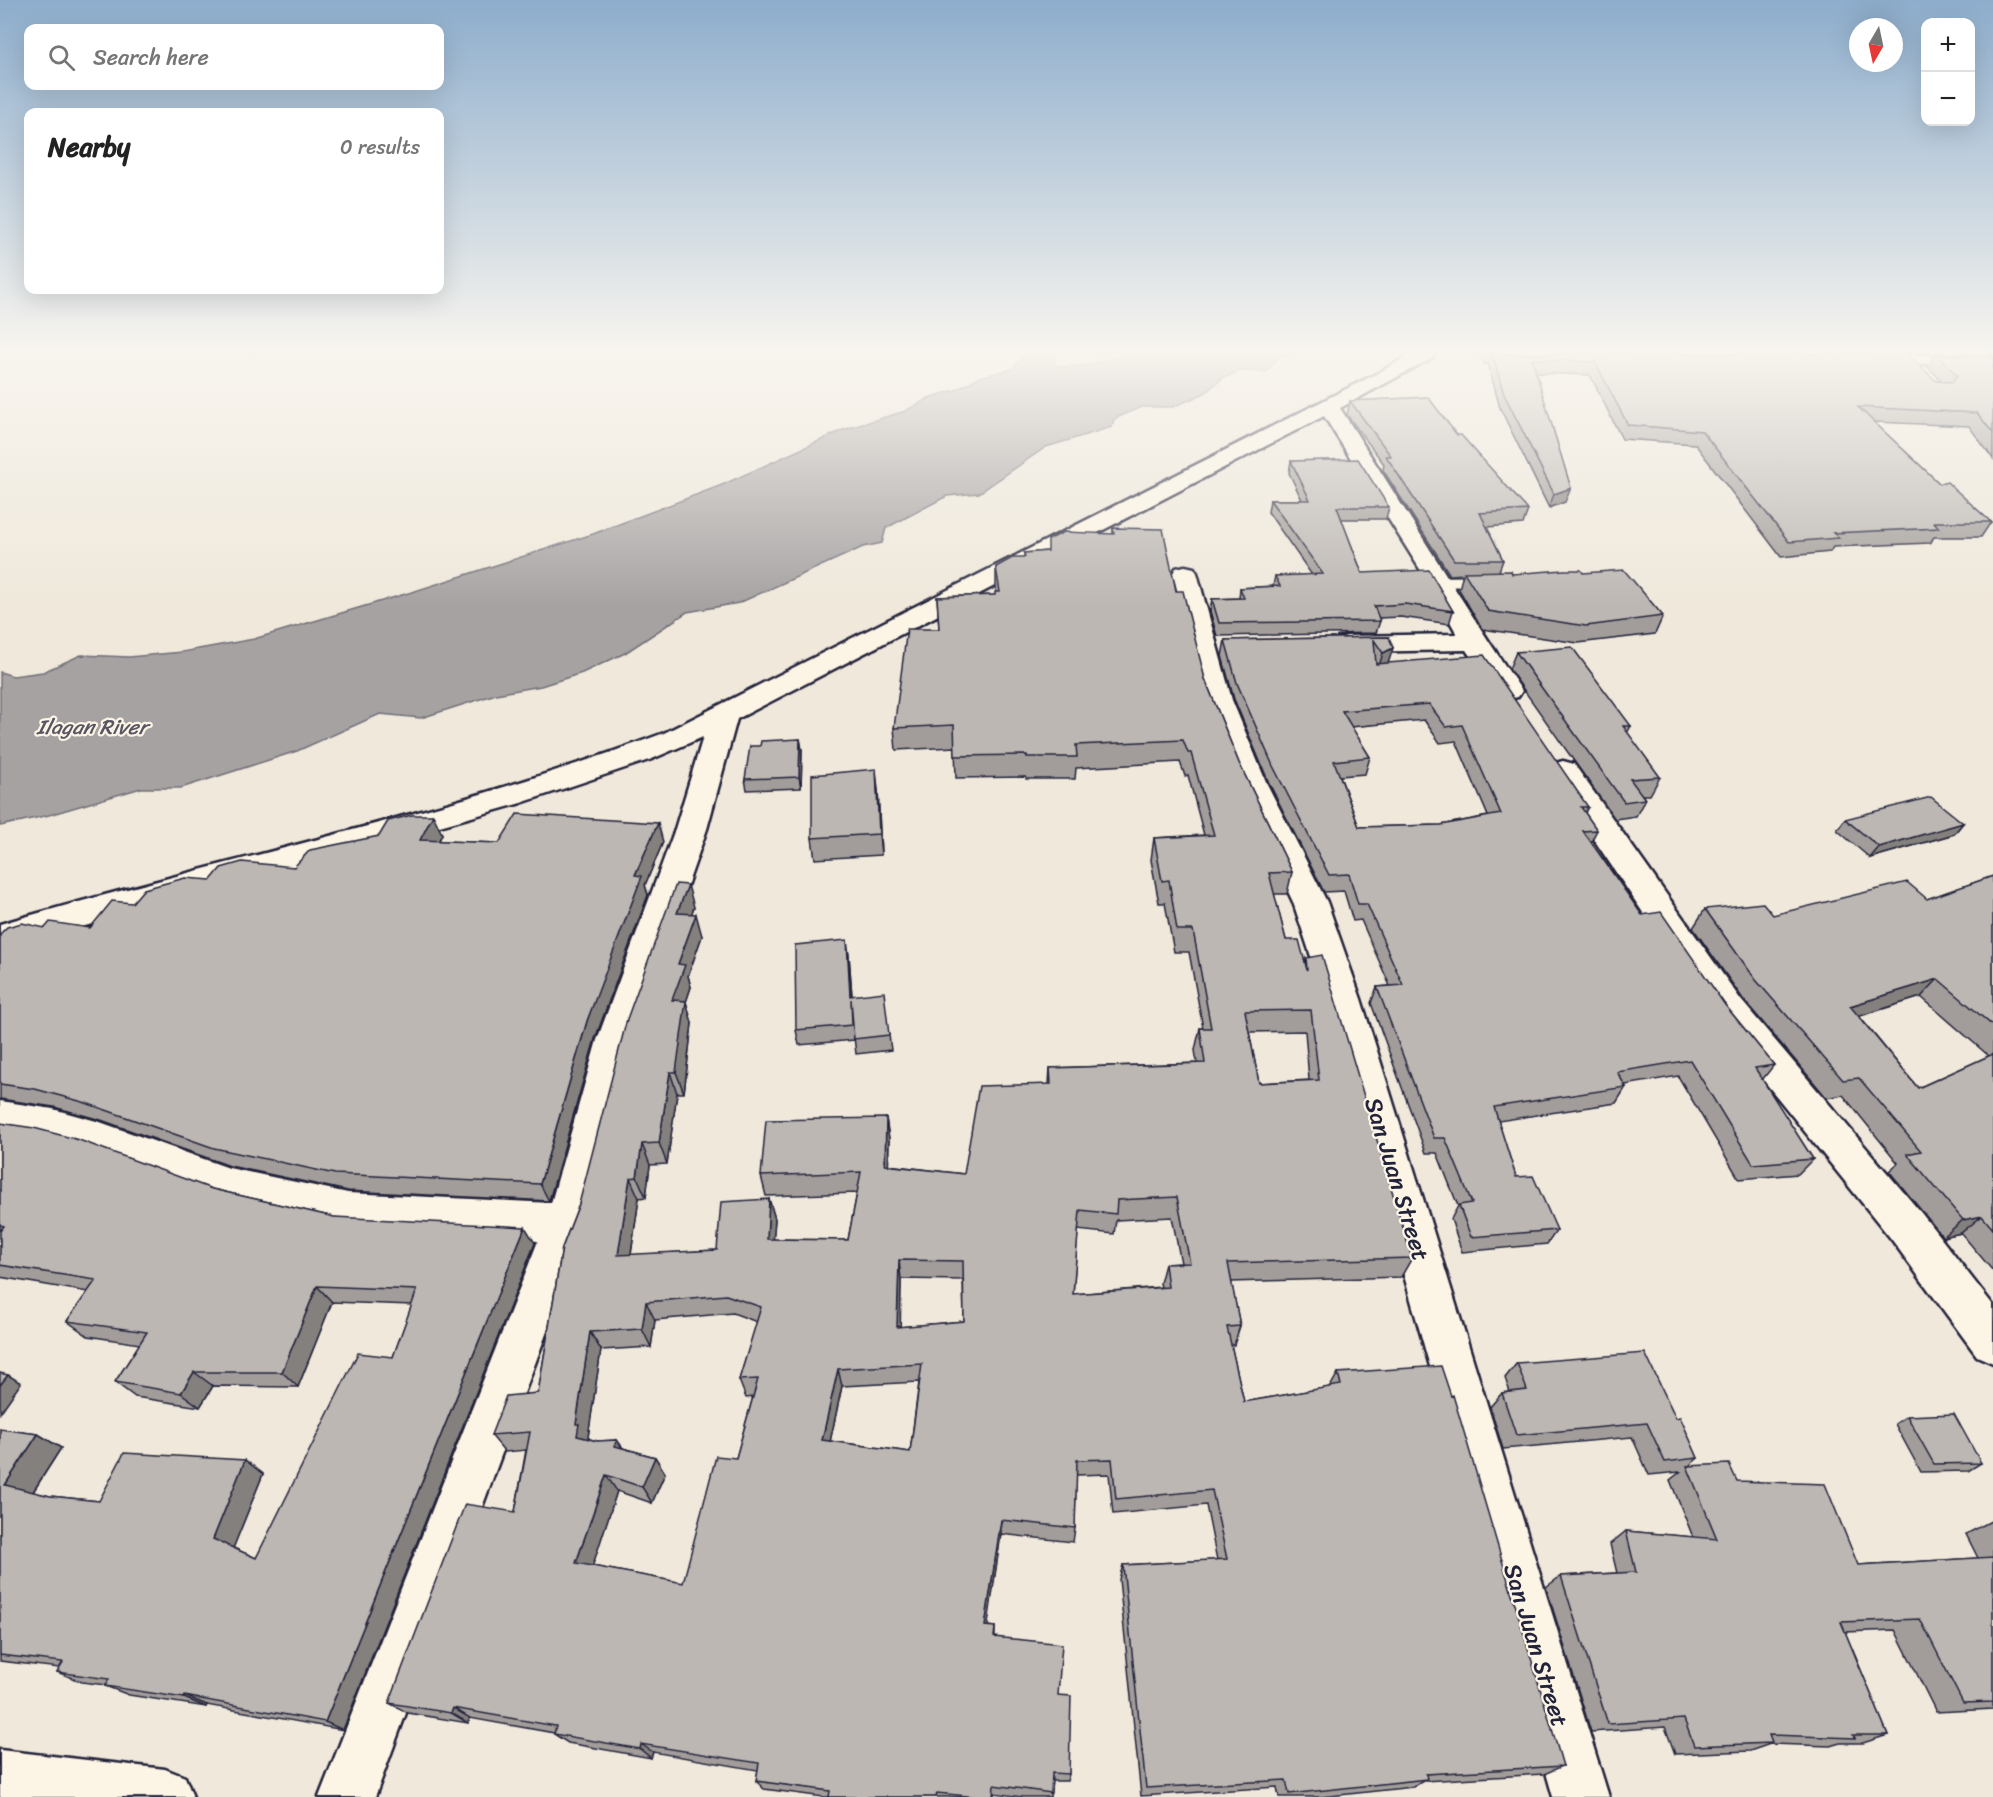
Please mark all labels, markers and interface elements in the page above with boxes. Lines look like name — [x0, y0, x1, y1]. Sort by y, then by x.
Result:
north arrow — [1849, 18, 1903, 72]
map controls — [1921, 18, 1975, 126]
button: + — [1921, 18, 1975, 72]
search box — [24, 24, 444, 90]
text: Search here — [93, 38, 209, 77]
icon: search — [45, 41, 78, 74]
button: − — [1921, 72, 1975, 126]
text: Nearby — [48, 124, 130, 170]
text: 0 results — [340, 130, 420, 165]
water label: Ilagan River — [36, 708, 152, 746]
street label: San Juan Street — [1352, 1092, 1442, 1266]
street label: San Juan Street — [1491, 1558, 1581, 1732]

